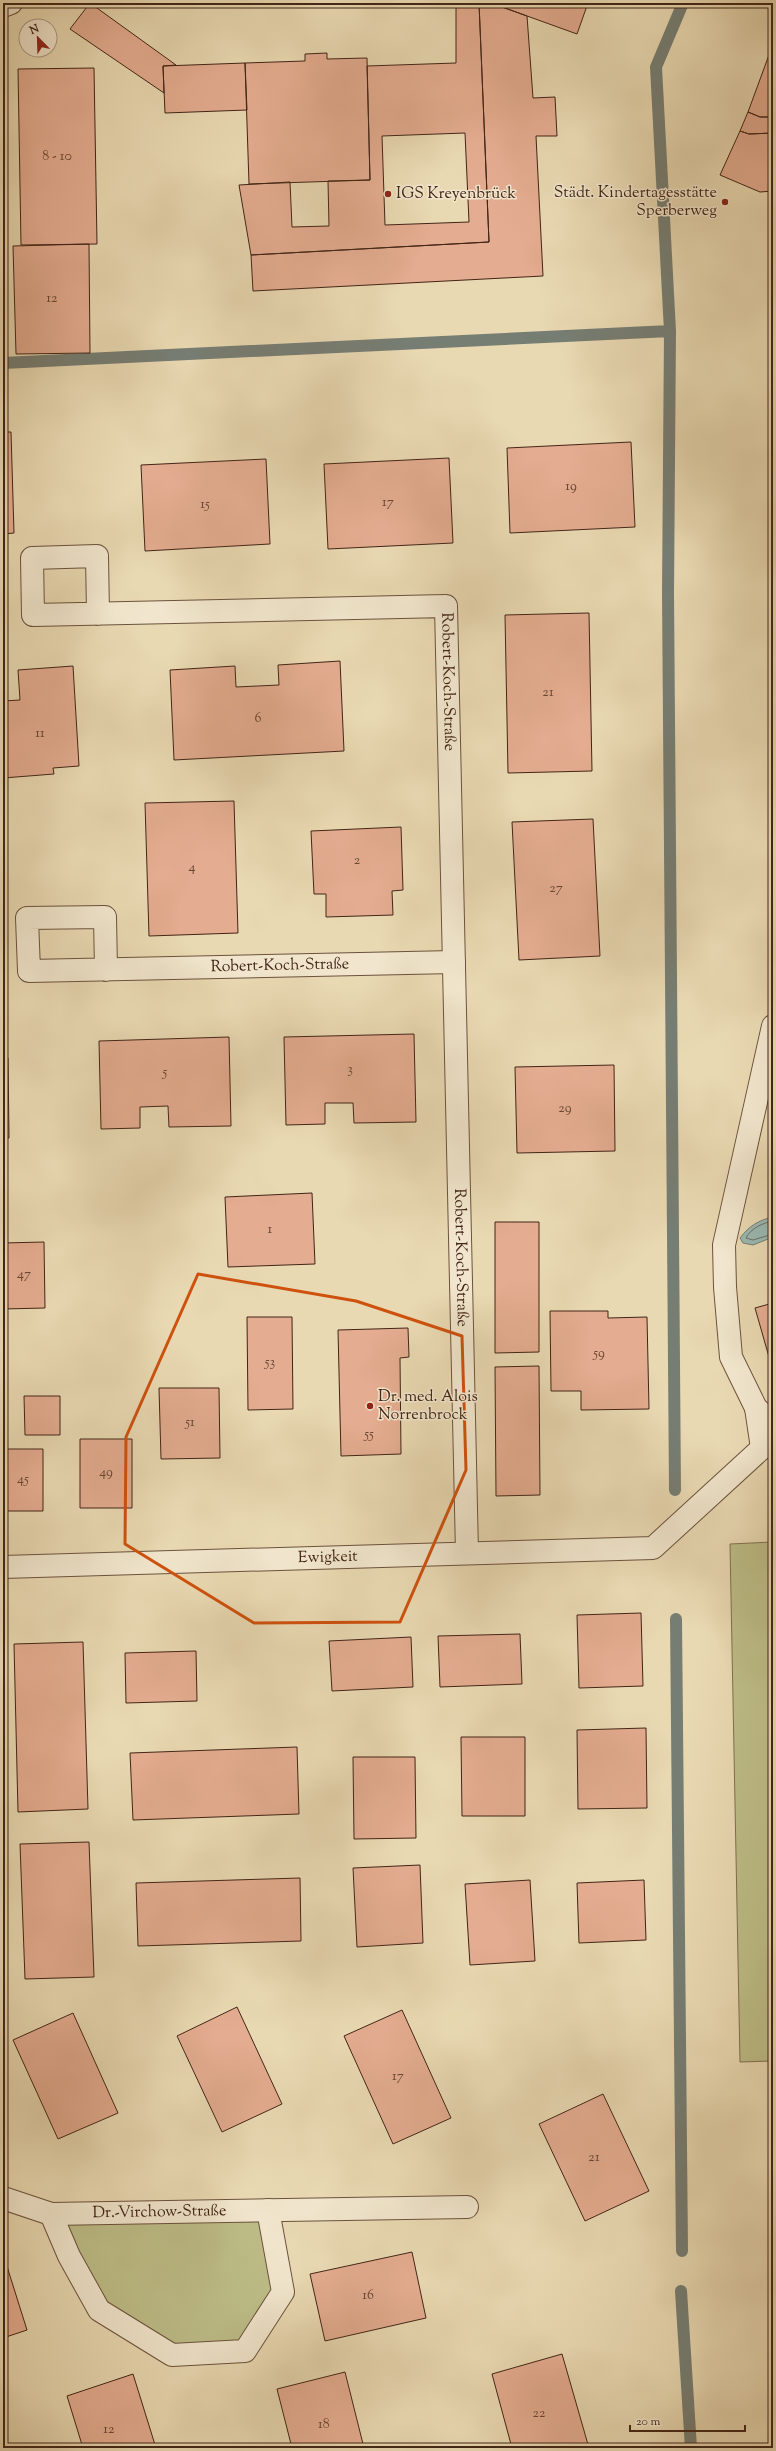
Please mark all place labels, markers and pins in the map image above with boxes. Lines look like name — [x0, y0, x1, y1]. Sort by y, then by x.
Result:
place label: Städt. Kindertagesstätte Sperberweg — [554, 182, 717, 223]
place label: IGS Kreyenbrück — [396, 183, 516, 206]
marker: IGS Kreyenbrück — [383, 189, 393, 199]
marker: Städt. Kindertagesstätte Sperberweg — [720, 197, 730, 207]
place label: Dr. med. Alois Norrenbrock — [378, 1386, 478, 1427]
marker: Dr. med. Alois Norrenbrock — [365, 1401, 375, 1411]

